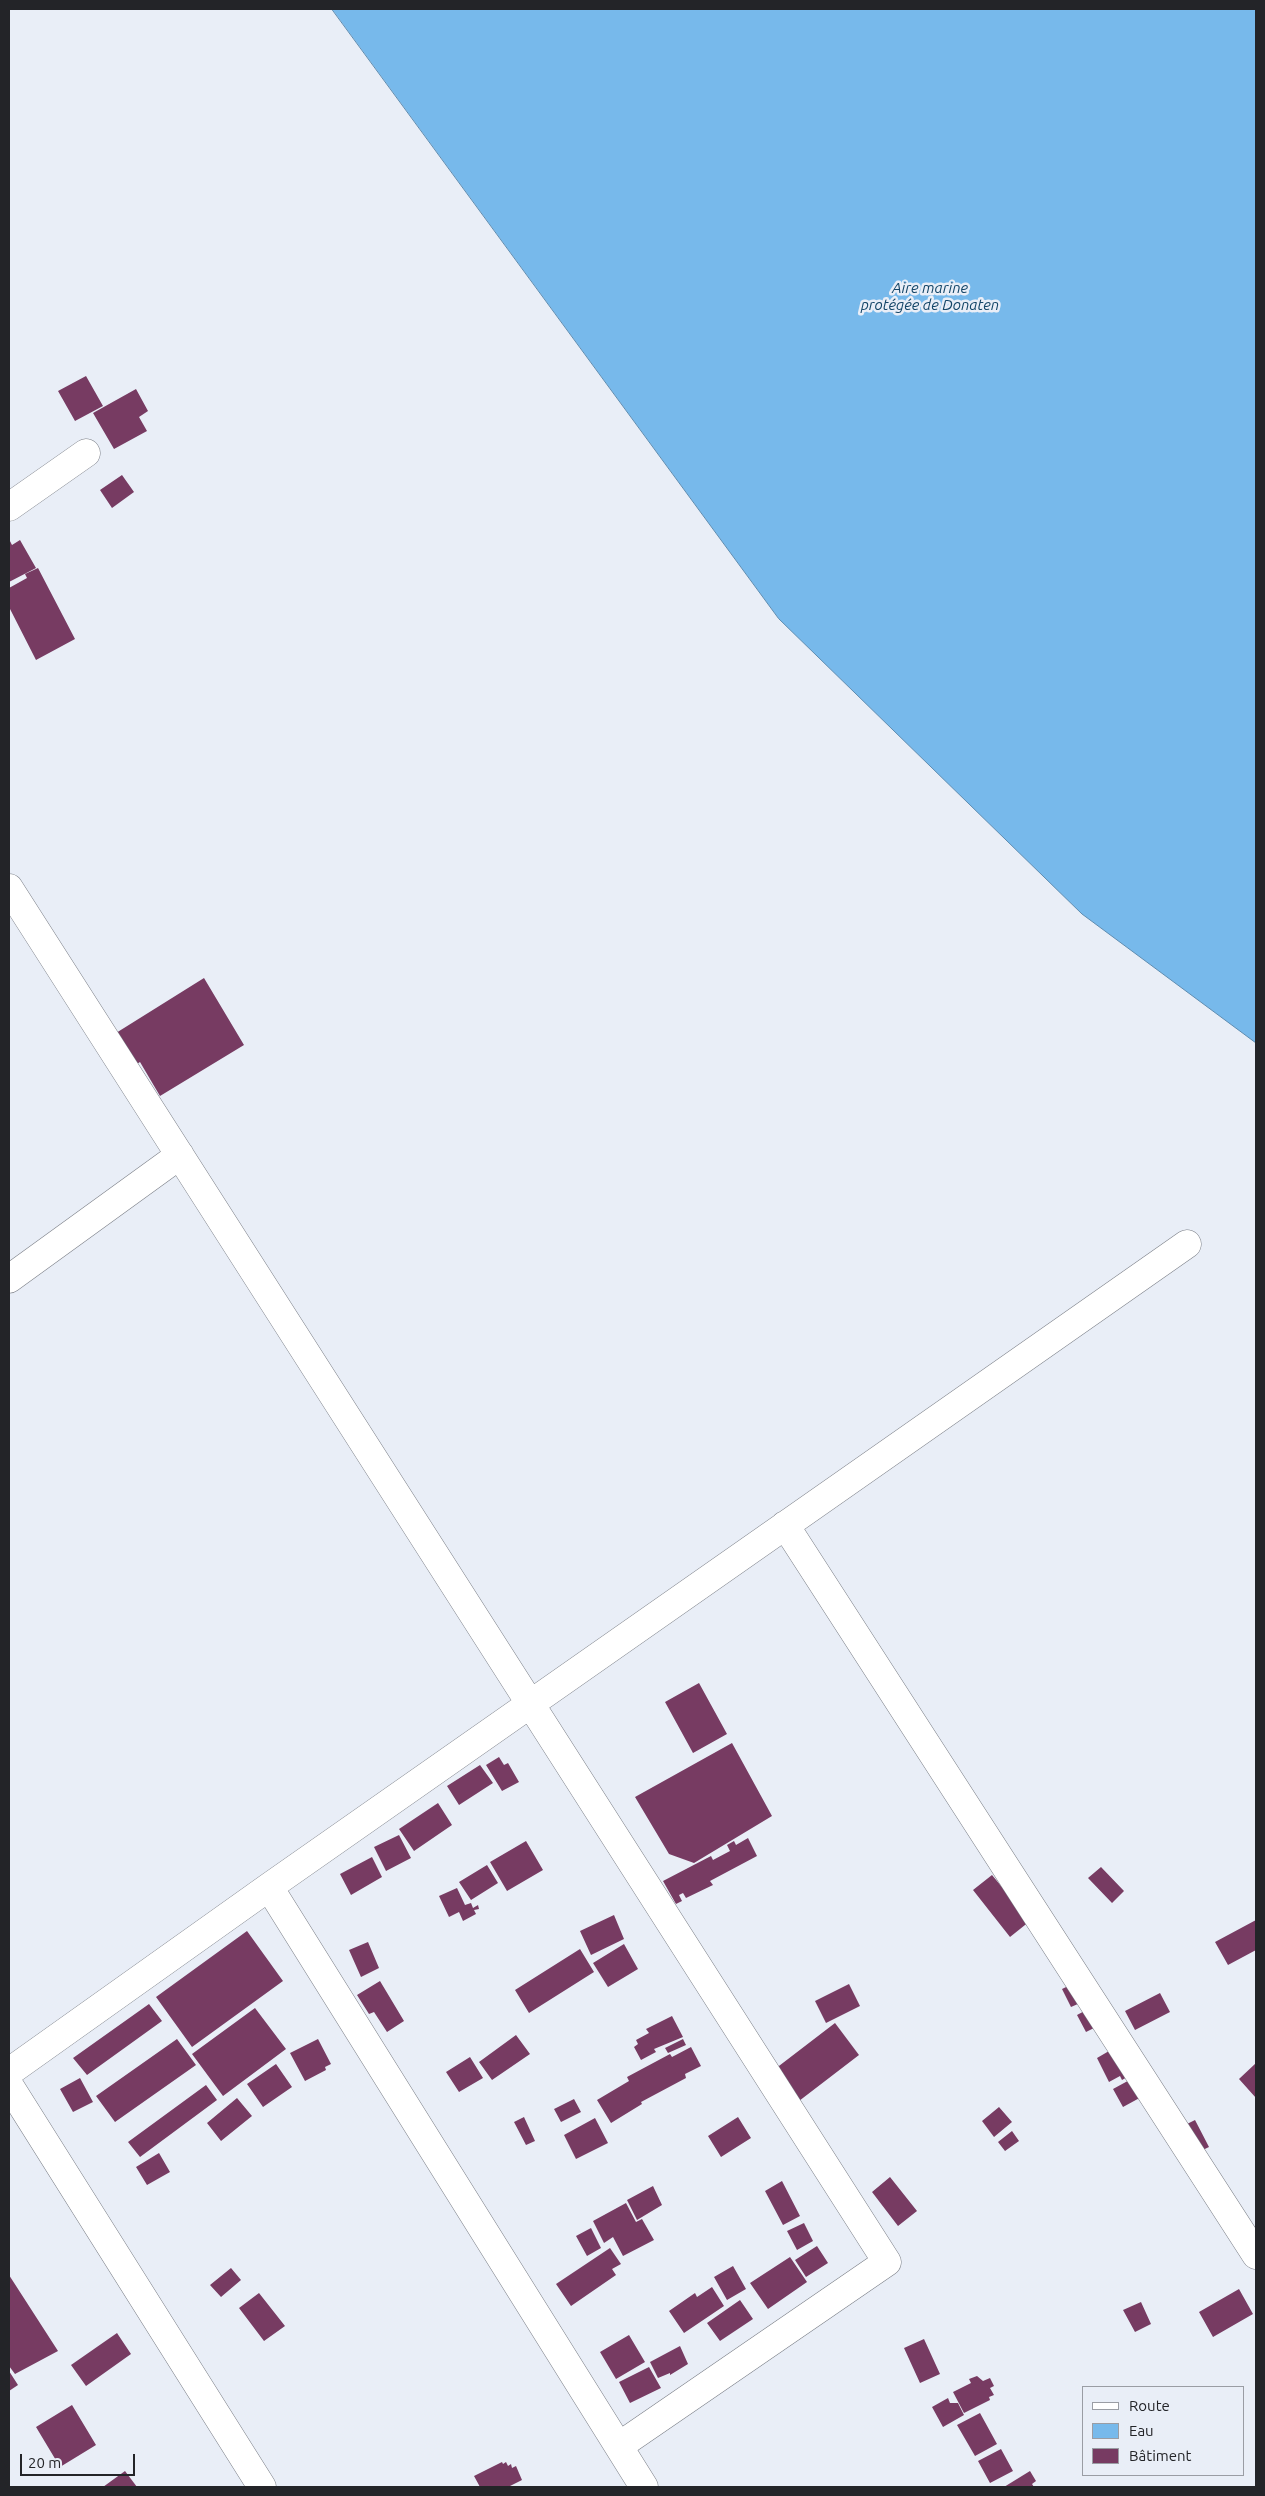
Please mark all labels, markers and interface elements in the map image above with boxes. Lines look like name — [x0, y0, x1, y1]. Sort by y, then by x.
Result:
water label: Aire marine protégée de Donaten — [861, 279, 999, 314]
legend — [1082, 2386, 1245, 2476]
text: Route — [1129, 2397, 1170, 2414]
text: Eau — [1129, 2422, 1154, 2439]
scale bar — [22, 2444, 138, 2476]
text: Bâtiment — [1129, 2447, 1191, 2464]
text: 20 m — [28, 2454, 61, 2471]

